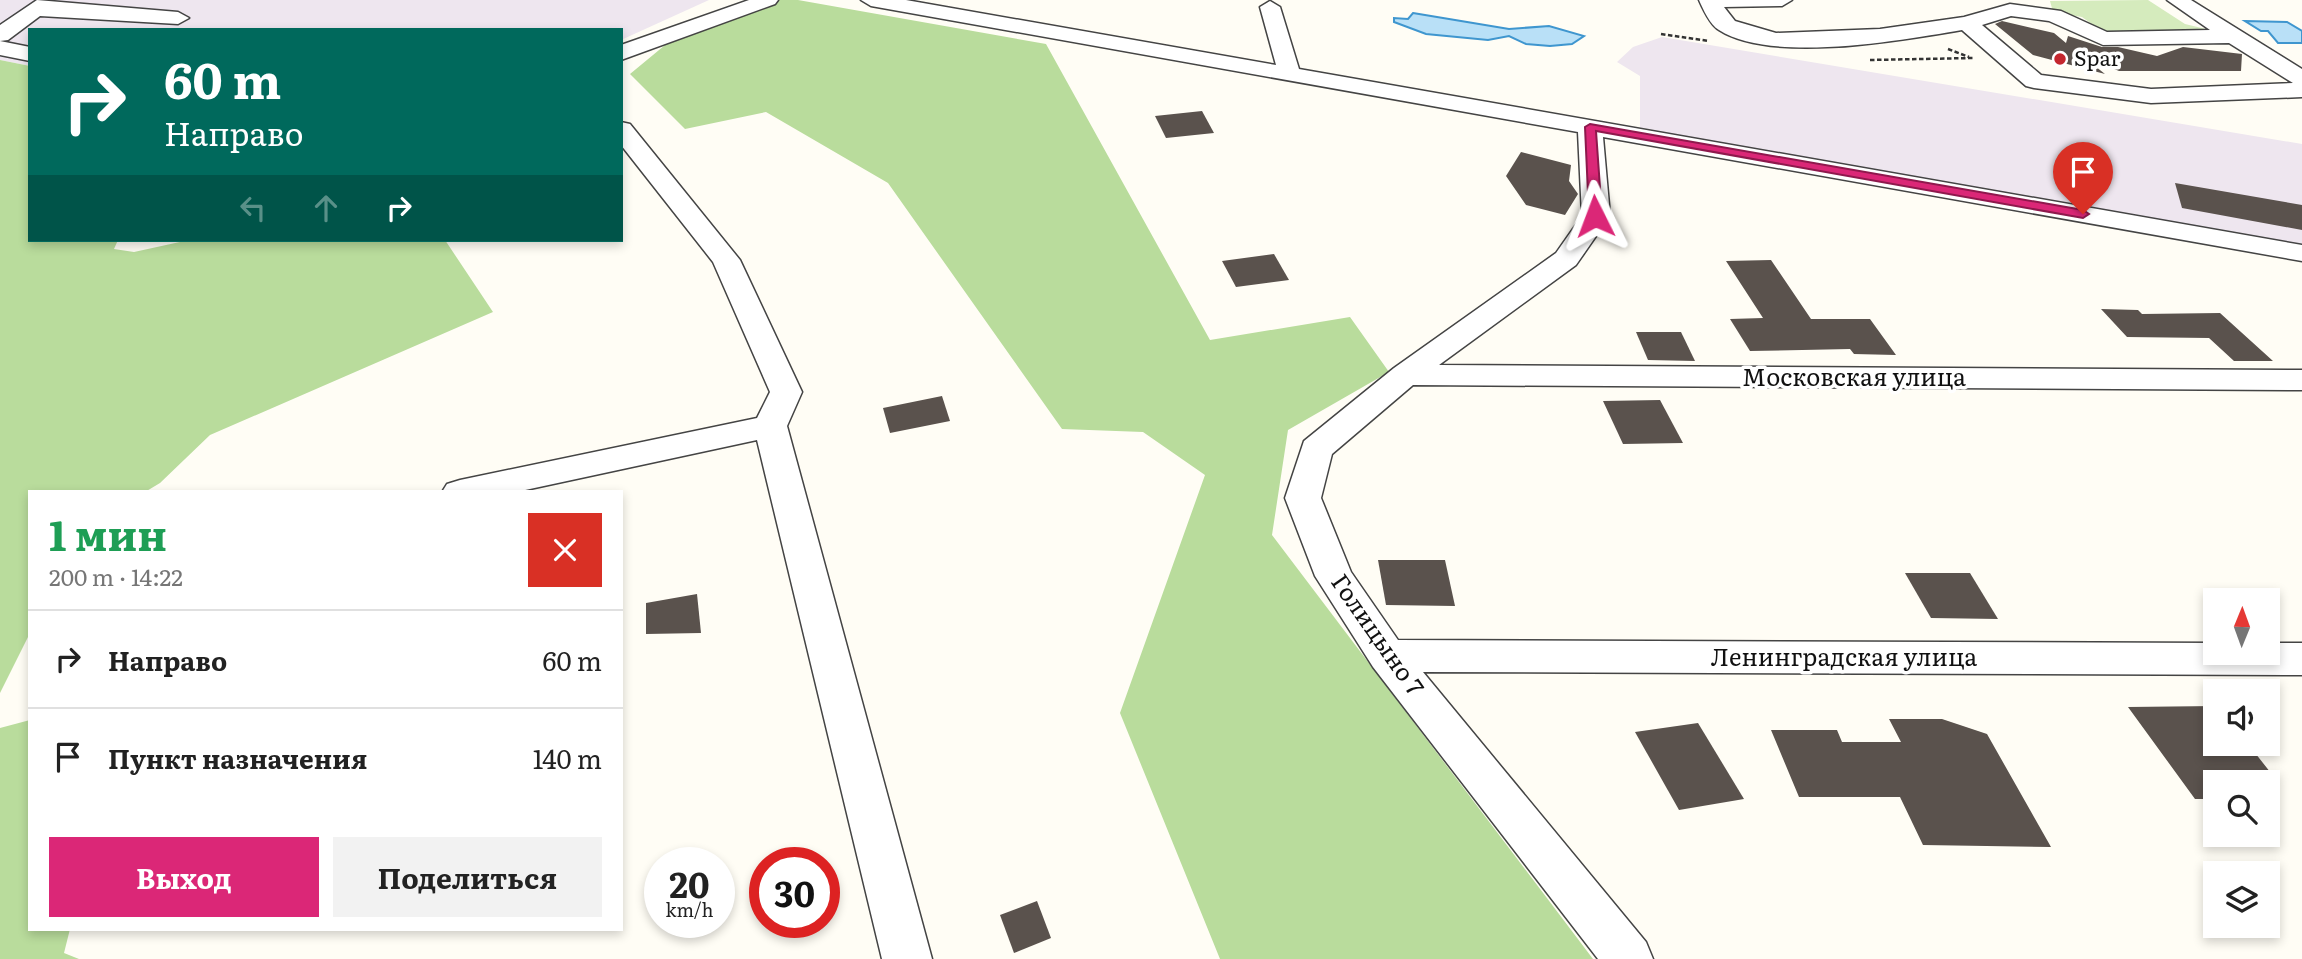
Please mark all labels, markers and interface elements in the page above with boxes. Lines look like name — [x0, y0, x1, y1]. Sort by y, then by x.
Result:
text: 60 m — [164, 41, 281, 114]
place label: Spar — [2074, 41, 2121, 72]
marker: Spar — [2052, 51, 2068, 67]
icon: right — [49, 56, 140, 147]
text: Направо — [164, 108, 304, 156]
pin — [2053, 142, 2113, 214]
icon: arrive — [2064, 153, 2102, 191]
position arrow — [1558, 179, 1632, 253]
icon: left — [234, 189, 272, 227]
icon: ahead — [307, 189, 345, 227]
icon: right — [380, 189, 418, 227]
street label: Московская улица — [1742, 358, 1966, 393]
text: 1 мин — [49, 502, 167, 564]
button: close — [528, 513, 602, 587]
text: 200 m · 14:22 — [49, 559, 183, 593]
street label: Голицыно 7 — [1324, 566, 1434, 702]
north arrow — [2203, 588, 2280, 665]
map controls — [2203, 588, 2280, 938]
street label: Ленинградская улица — [1711, 638, 1977, 673]
icon: right — [49, 640, 87, 678]
text: Направо — [108, 640, 227, 679]
text: 60 m — [543, 640, 602, 679]
button: sound — [2203, 679, 2280, 756]
icon: arrive — [49, 738, 87, 776]
text: Пункт назначения — [108, 738, 367, 777]
text: 140 m — [533, 738, 602, 777]
button: search — [2203, 770, 2280, 847]
button: Выход — [49, 837, 319, 917]
button: Поделиться — [333, 837, 602, 917]
speed limit sign: 30 — [749, 847, 840, 938]
text: 20 — [669, 857, 710, 909]
button: layers — [2203, 861, 2280, 938]
text: km/h — [666, 896, 713, 923]

